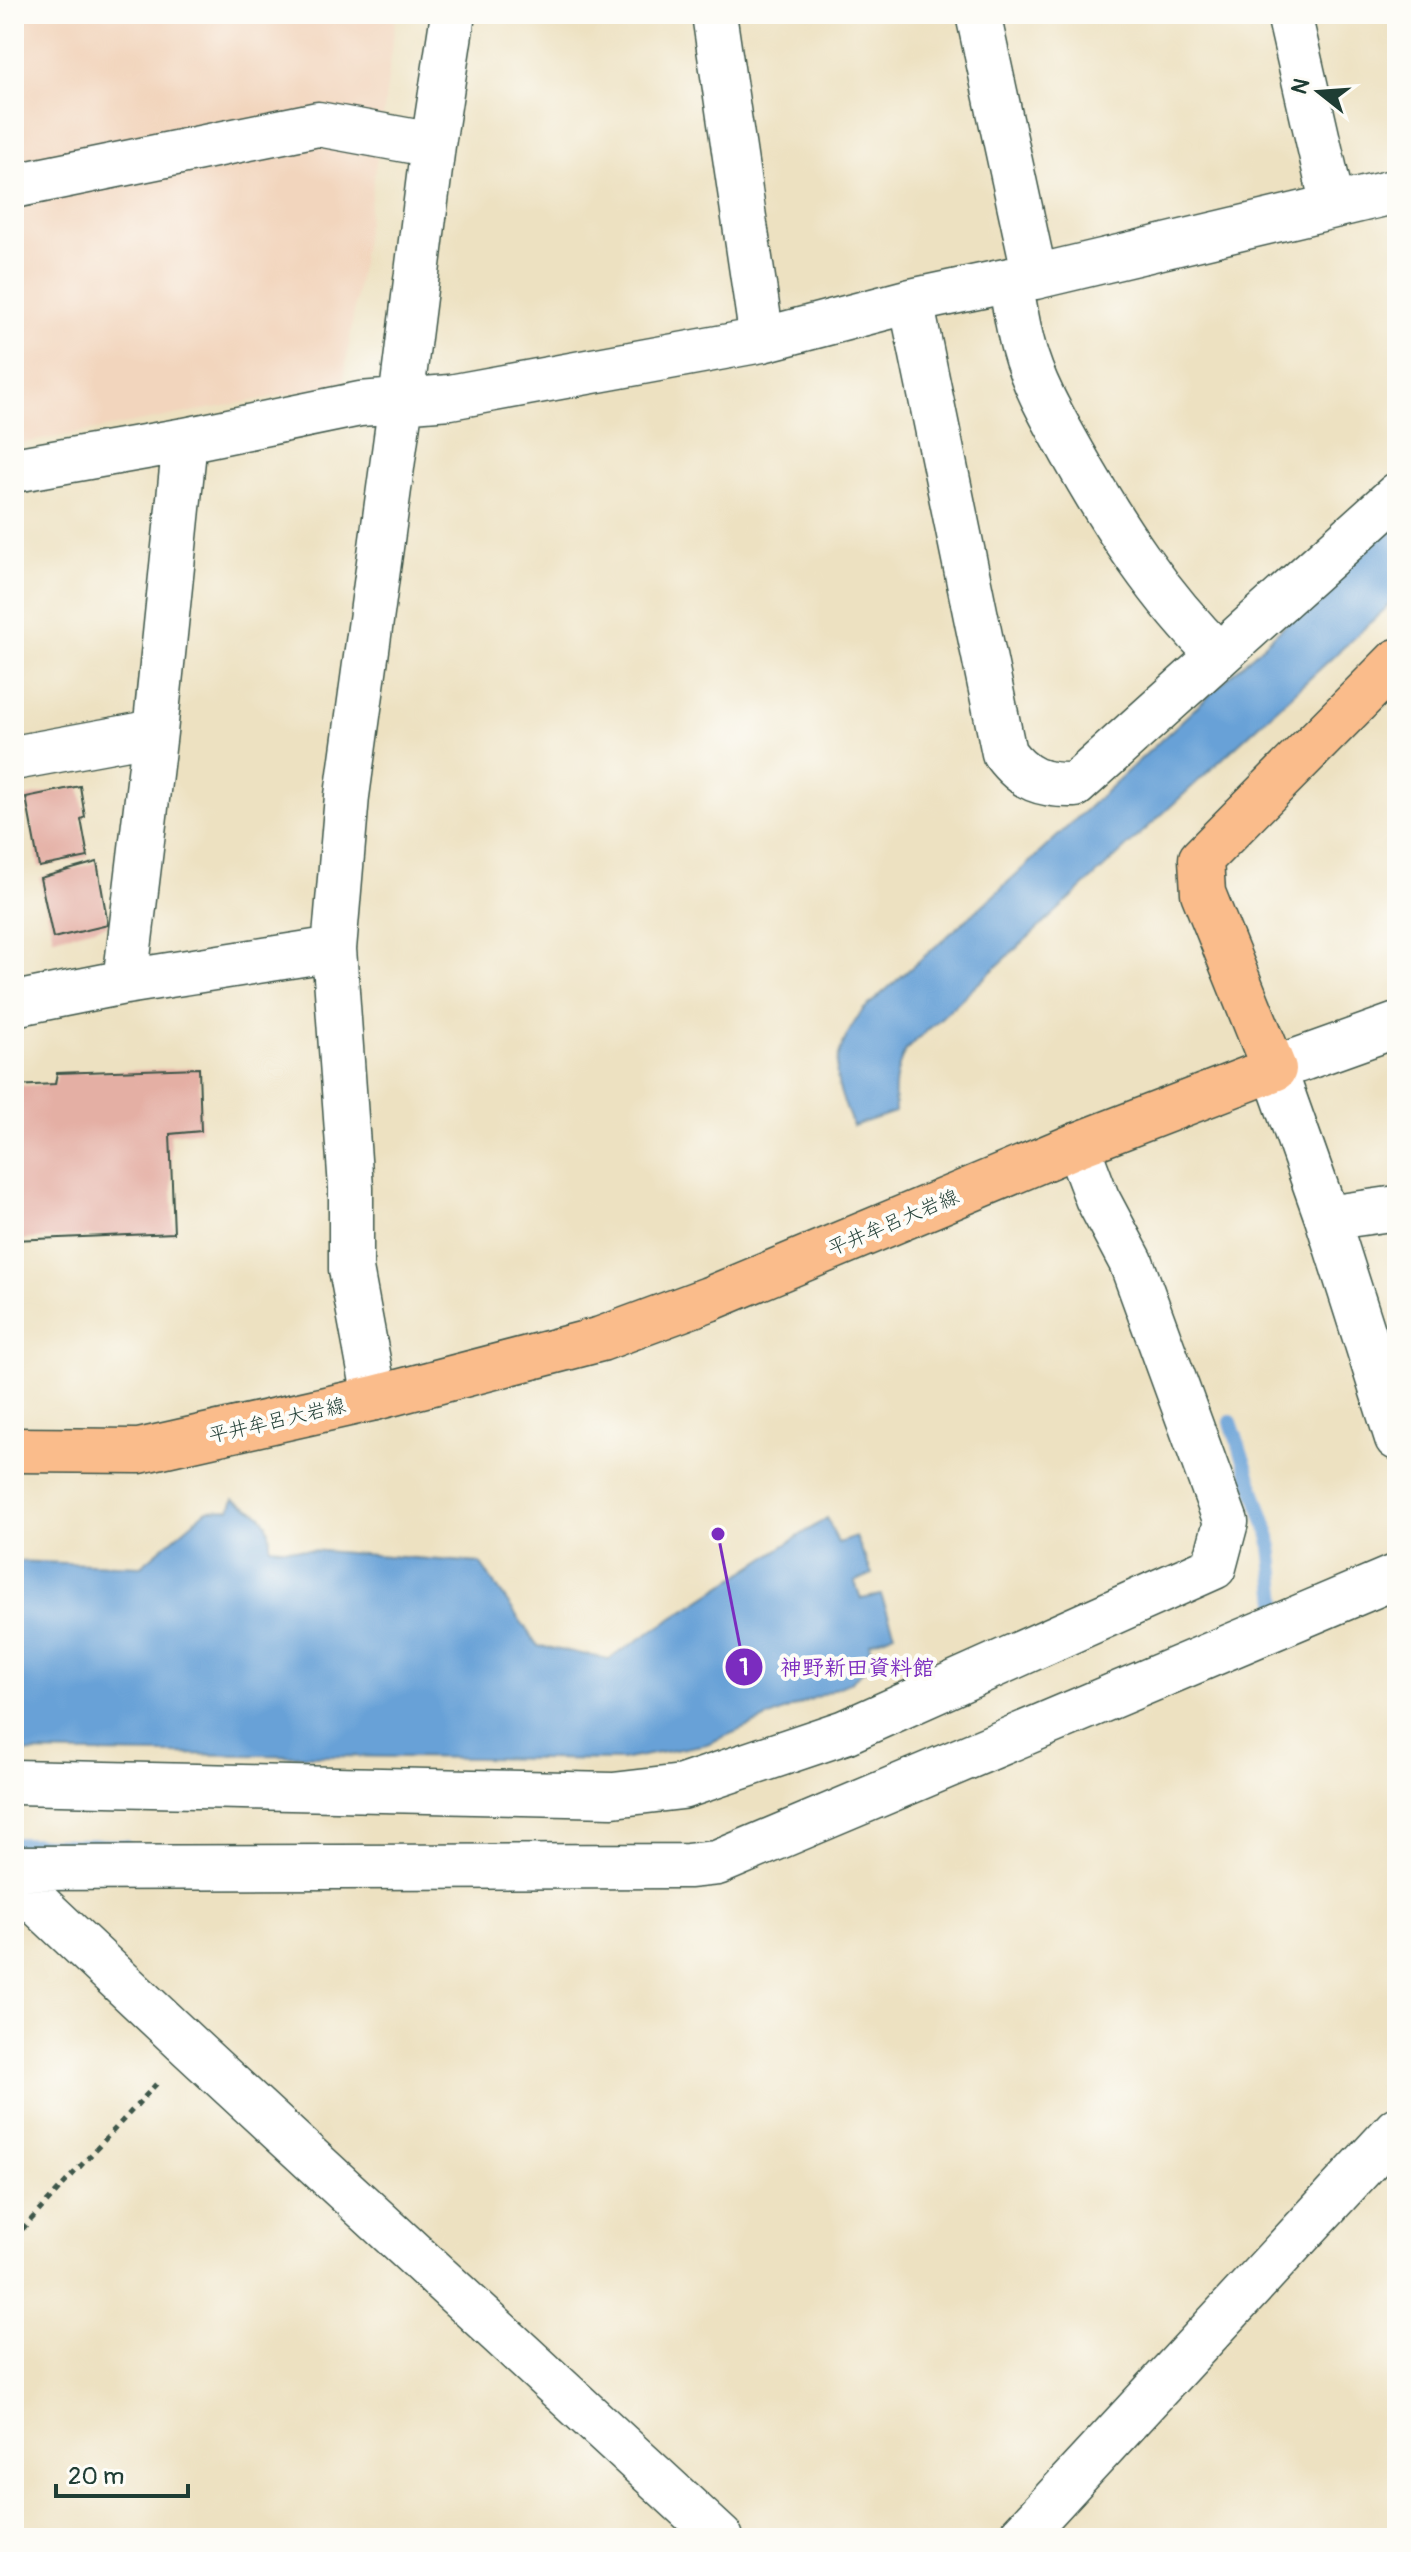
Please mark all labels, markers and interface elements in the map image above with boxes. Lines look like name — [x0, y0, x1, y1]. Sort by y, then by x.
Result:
north arrow — [1279, 52, 1359, 132]
text: N — [1285, 75, 1316, 98]
street label: 平井牟呂大岩線 — [824, 1184, 963, 1261]
street label: 平井牟呂大岩線 — [206, 1393, 348, 1448]
callout: 神野新田資料館 — [724, 1644, 950, 1690]
text: 1 — [739, 1653, 749, 1682]
text: 神野新田資料館 — [780, 1654, 934, 1682]
scale bar — [56, 2448, 188, 2498]
text: 20 m — [68, 2462, 124, 2491]

